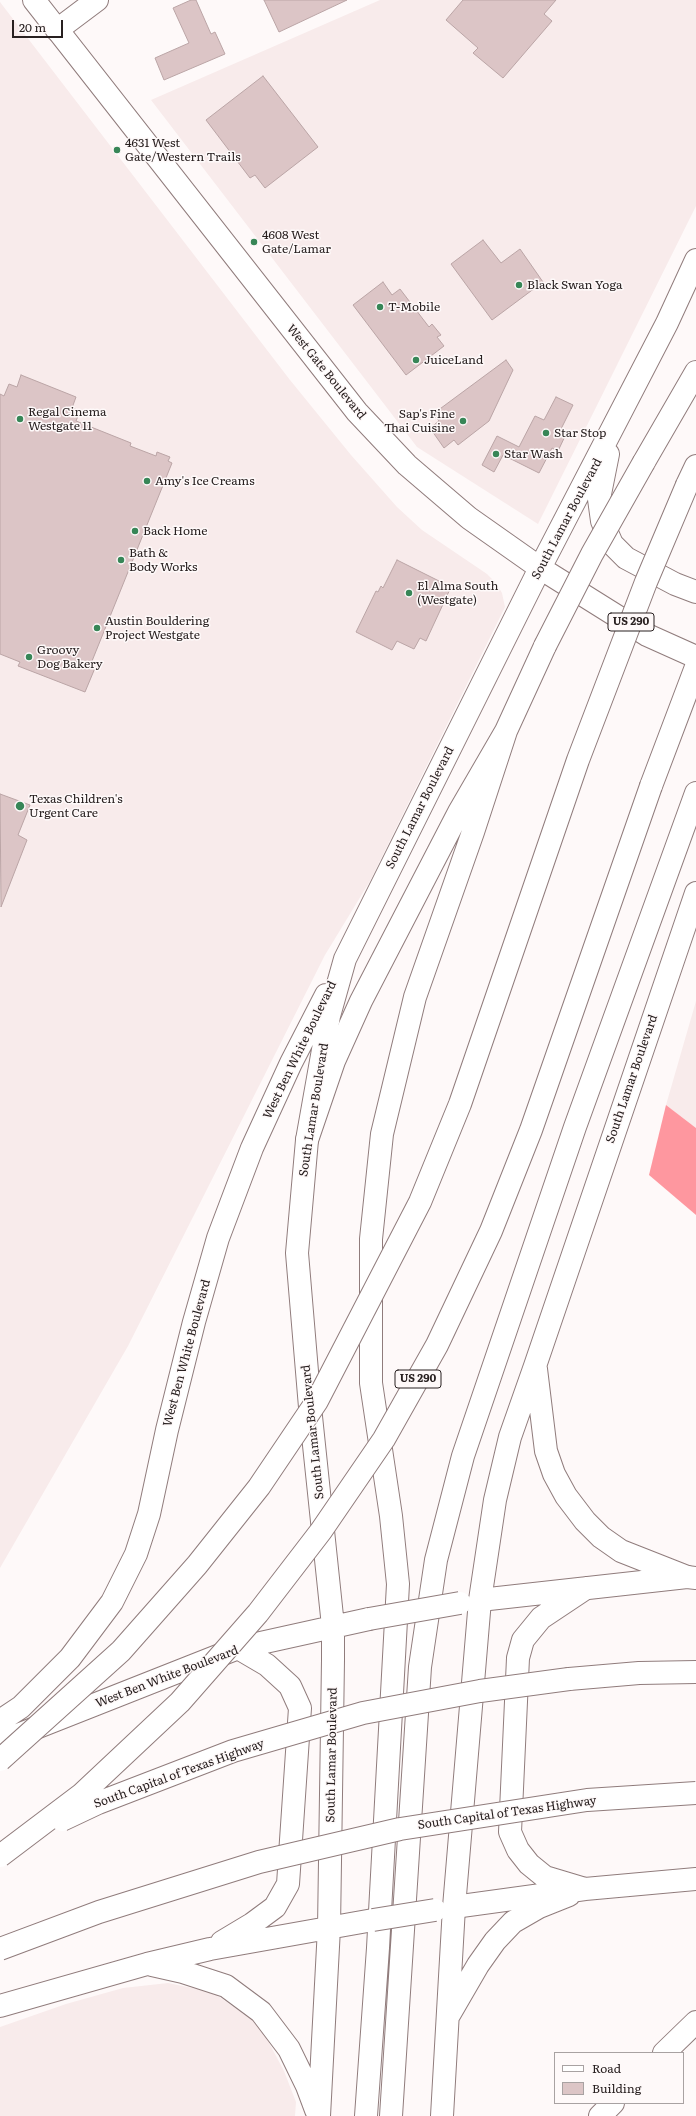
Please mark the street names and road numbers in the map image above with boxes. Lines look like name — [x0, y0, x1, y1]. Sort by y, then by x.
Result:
street label: West Gate Boulevard — [283, 322, 369, 422]
street label: South Lamar Boulevard — [529, 456, 605, 582]
road number: US 290 — [608, 613, 654, 631]
street label: South Lamar Boulevard — [383, 744, 457, 872]
street label: West Ben White Boulevard — [260, 979, 340, 1121]
street label: South Lamar Boulevard — [603, 1013, 661, 1145]
street label: South Lamar Boulevard — [296, 1042, 332, 1178]
street label: West Ben White Boulevard — [160, 1278, 214, 1428]
street label: South Lamar Boulevard — [299, 1364, 327, 1500]
road number: US 290 — [395, 1370, 441, 1388]
street label: West Ben White Boulevard — [94, 1643, 240, 1711]
street label: South Lamar Boulevard — [324, 1687, 340, 1823]
street label: South Capital of Texas Highway — [92, 1736, 266, 1812]
street label: South Capital of Texas Highway — [417, 1793, 597, 1833]

